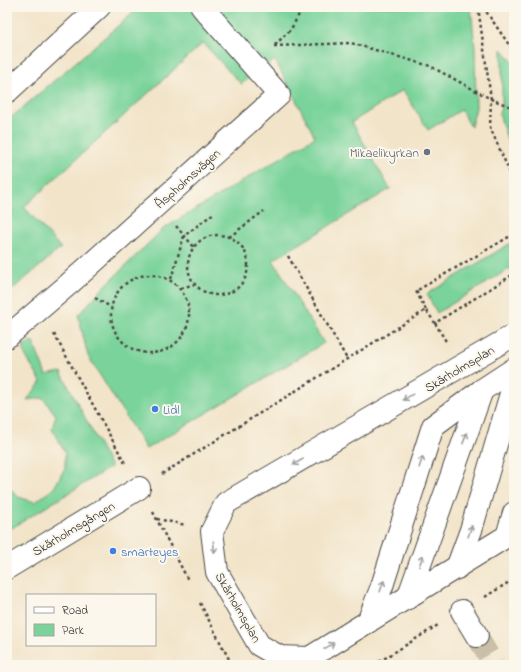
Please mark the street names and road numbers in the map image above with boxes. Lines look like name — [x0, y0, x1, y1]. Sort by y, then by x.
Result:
street label: Äspholmsvägen — [151, 144, 226, 214]
street label: Skärholmsplan — [421, 341, 498, 398]
street label: Skärholmsgången — [29, 497, 119, 562]
street label: Skärholmsplan — [210, 569, 266, 646]

